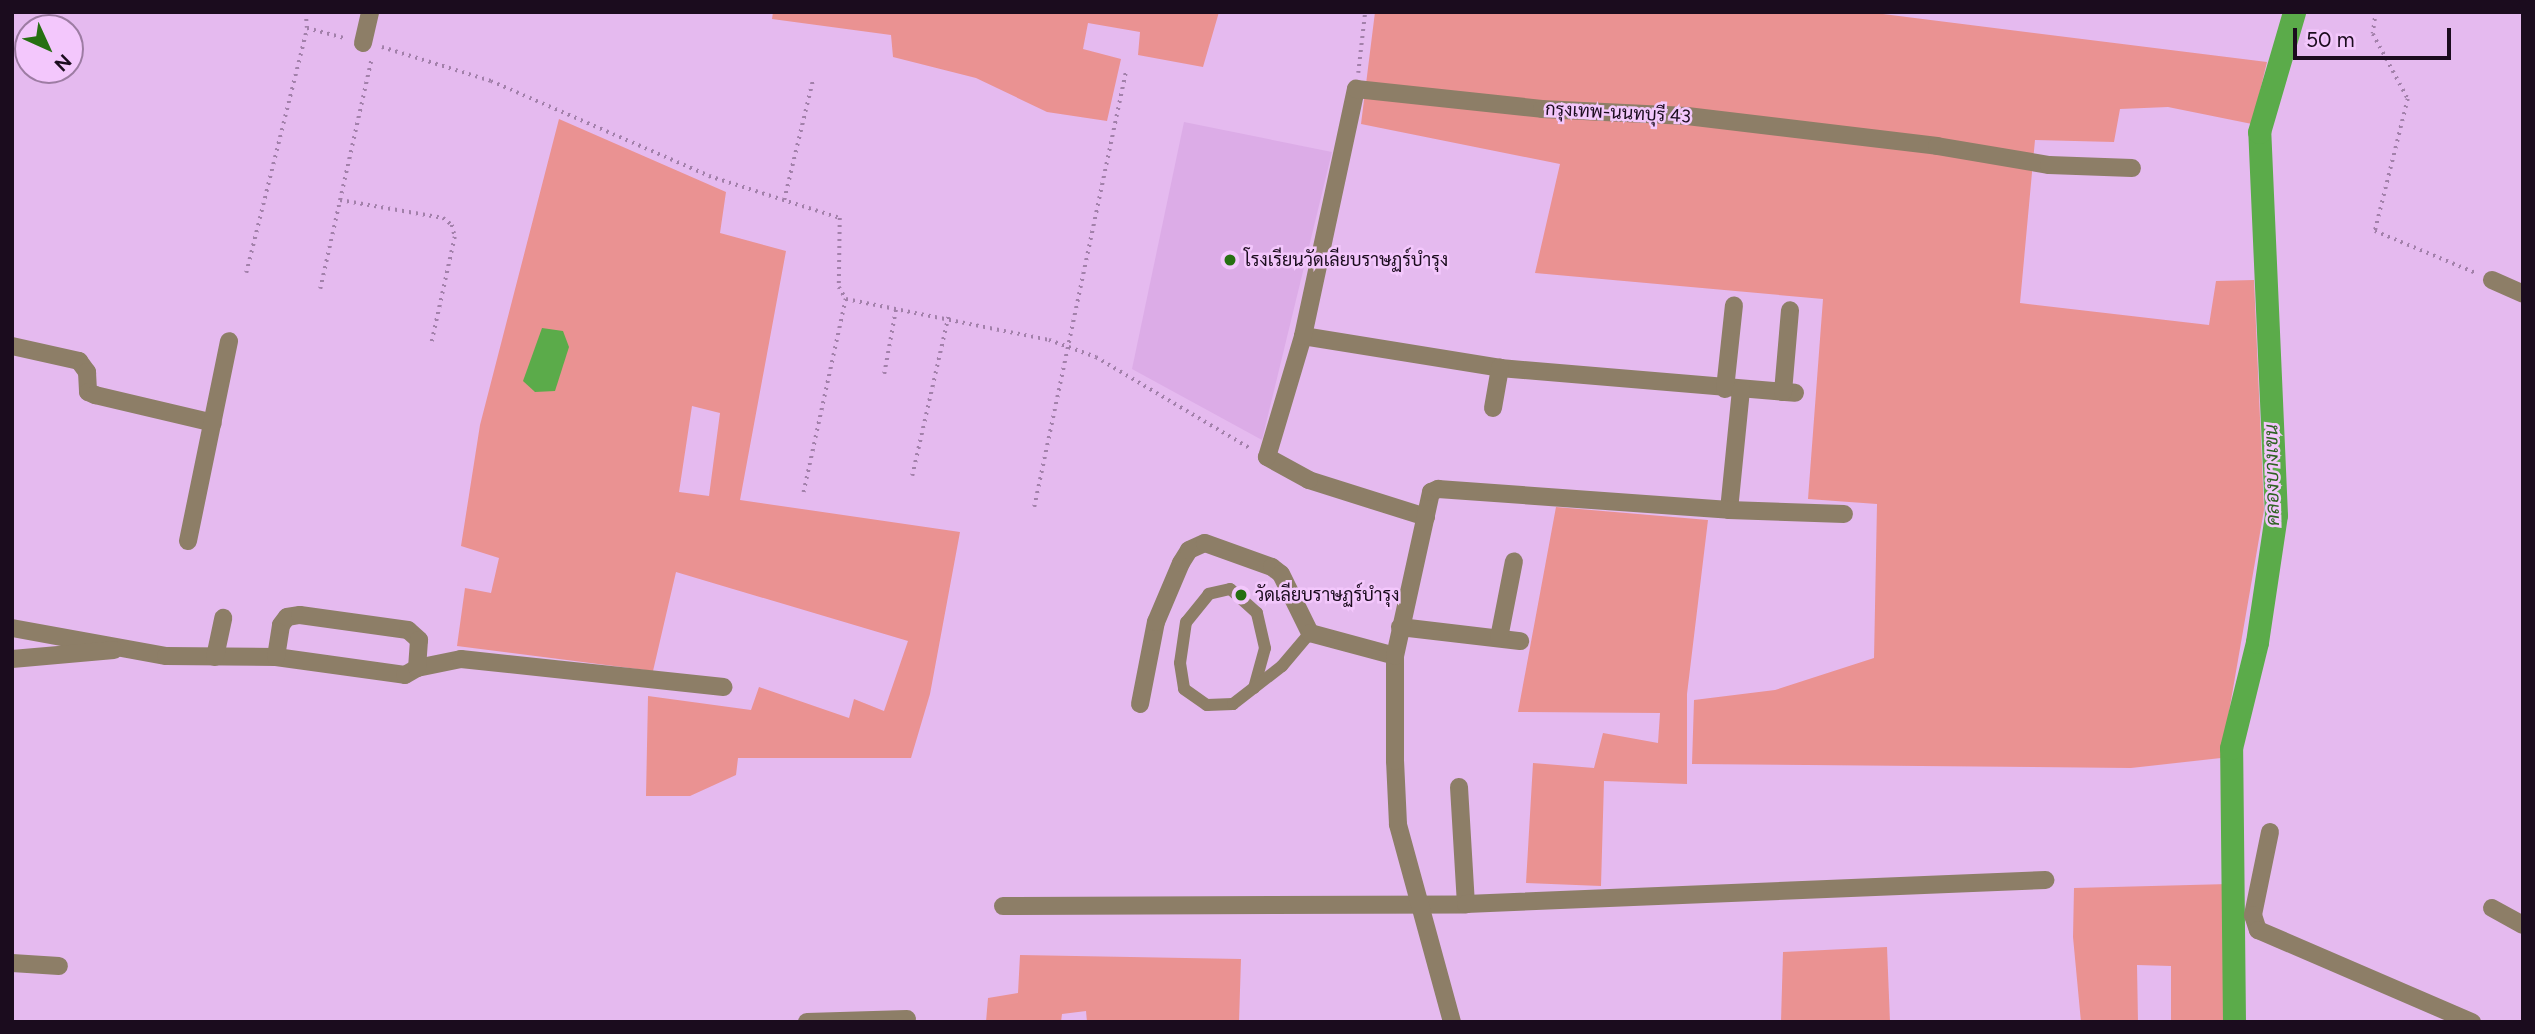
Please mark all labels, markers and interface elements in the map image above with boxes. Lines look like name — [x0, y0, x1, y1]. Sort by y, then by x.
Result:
north arrow — [14, 14, 84, 84]
scale bar — [2297, 14, 2454, 58]
text: 50 m — [2306, 27, 2355, 52]
text: N — [49, 49, 76, 76]
street label: กรุงเทพ-นนทบุรี 43 — [1545, 98, 1691, 128]
place label: โรงเรียนวัดเลียบราษฏร์บำรุง — [1244, 249, 1448, 271]
marker: โรงเรียนวัดเลียบราษฏร์บำรุง — [1222, 252, 1238, 268]
water label: คลองบางเขน — [2260, 424, 2284, 526]
place label: วัดเลียบราษฏร์บำรุง — [1255, 584, 1399, 606]
marker: วัดเลียบราษฏร์บำรุง — [1233, 587, 1249, 603]

